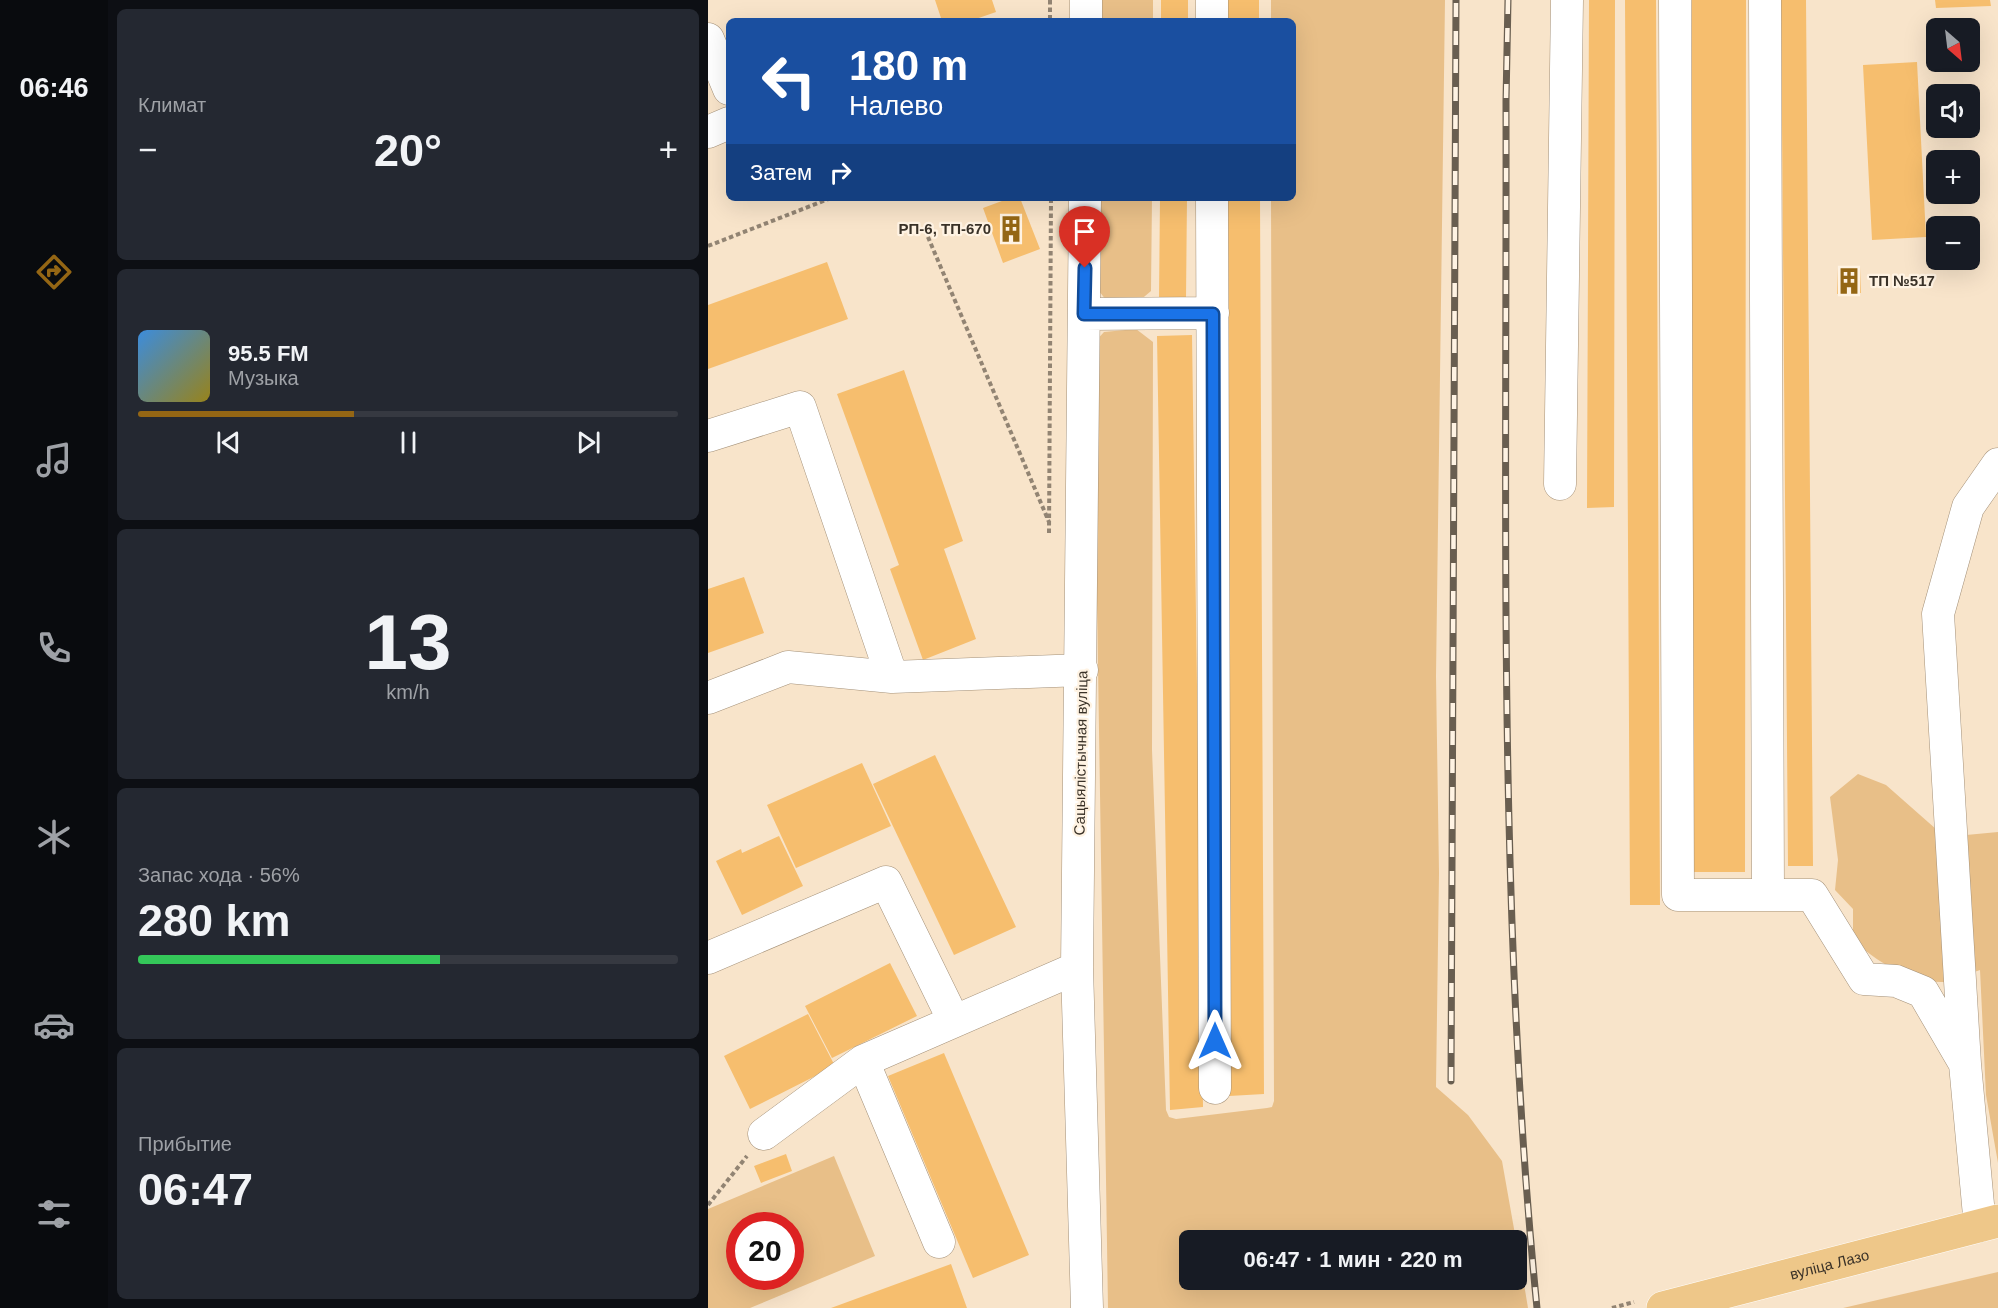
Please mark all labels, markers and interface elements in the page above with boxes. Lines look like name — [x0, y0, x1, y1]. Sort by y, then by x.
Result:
north arrow — [1926, 18, 1980, 72]
map controls — [1926, 18, 1980, 270]
icon: left — [750, 42, 828, 120]
text: 180 m — [849, 42, 968, 89]
text: 06:46 — [19, 73, 89, 103]
button: sound — [1926, 84, 1980, 138]
text: Налево — [849, 91, 943, 121]
text: Климат — [138, 94, 206, 116]
text: 20° — [374, 125, 442, 176]
text: − — [138, 131, 157, 168]
text: + — [659, 131, 678, 168]
button: + — [1926, 150, 1980, 204]
icon: right — [824, 156, 857, 189]
text: Затем — [750, 160, 812, 185]
pin — [1059, 206, 1110, 268]
building icon: РП-6, ТП-670 — [996, 214, 1026, 244]
icon: arrive — [1068, 215, 1101, 248]
button: − — [1926, 216, 1980, 270]
place label: РП-6, ТП-670 — [899, 220, 991, 237]
icon: directions — [33, 251, 75, 293]
building icon: ТП №517 — [1834, 266, 1864, 296]
place label: ТП №517 — [1869, 272, 1935, 289]
text: 95.5 FM — [228, 341, 309, 366]
text: Музыка — [228, 367, 299, 389]
icon: previous — [212, 426, 245, 459]
icon: pause — [392, 426, 425, 459]
icon: next — [572, 426, 605, 459]
icon: music — [33, 439, 75, 481]
text: 13 — [365, 598, 451, 686]
icon: phone — [33, 627, 75, 669]
street label: Сацыялістычная вуліца — [1071, 670, 1090, 835]
text: km/h — [386, 681, 430, 703]
icon: climate — [33, 816, 75, 858]
text: Запас хода · 56% — [138, 864, 300, 886]
text: 280 km — [138, 895, 291, 946]
icon: car — [33, 1004, 75, 1046]
position arrow — [1183, 1009, 1247, 1073]
text: Прибытие — [138, 1133, 232, 1155]
text: 06:47 — [138, 1164, 253, 1215]
icon: filters — [33, 1193, 75, 1235]
speed limit sign: 20 — [726, 1212, 804, 1290]
street label: вуліца Лазо — [1788, 1246, 1871, 1283]
text: 06:47 · 1 мин · 220 m — [1243, 1247, 1463, 1272]

